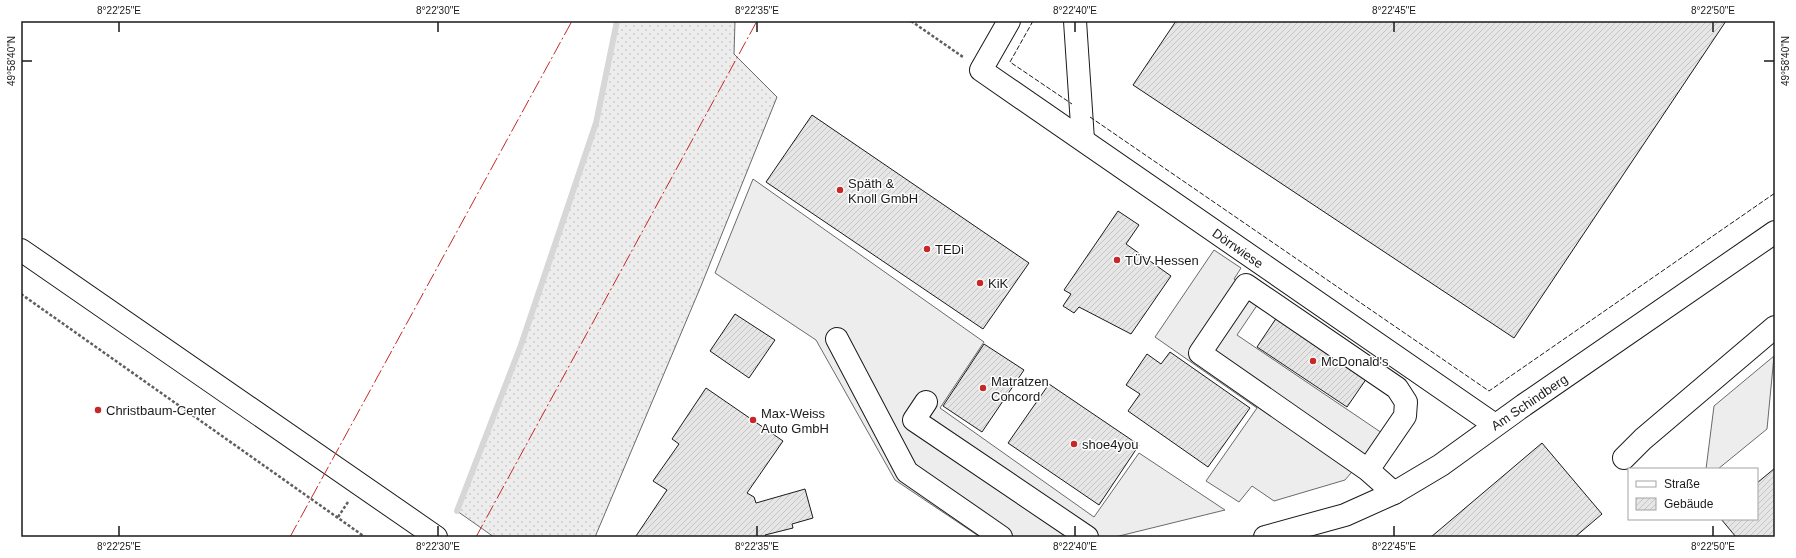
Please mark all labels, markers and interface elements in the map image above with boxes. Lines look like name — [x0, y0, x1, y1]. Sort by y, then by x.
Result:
text: 8°22'25"E — [97, 5, 141, 16]
text: 8°22'30"E — [416, 5, 460, 16]
text: 8°22'35"E — [735, 5, 779, 16]
text: 8°22'40"E — [1053, 5, 1097, 16]
text: 8°22'45"E — [1372, 5, 1416, 16]
text: 8°22'50"E — [1691, 5, 1735, 16]
text: 49°58'40"N — [6, 36, 17, 86]
text: 49°58'40"N — [1780, 36, 1791, 86]
place label: Späth & Knoll GmbH — [848, 176, 918, 206]
marker: Späth & Knoll GmbH — [835, 185, 845, 195]
street label: Dörrwiese — [1209, 225, 1266, 271]
place label: TEDi — [935, 242, 964, 257]
marker: TEDi — [922, 244, 932, 254]
place label: TÜV Hessen — [1125, 253, 1199, 268]
marker: TÜV Hessen — [1112, 255, 1122, 265]
place label: KiK — [988, 276, 1009, 291]
marker: KiK — [975, 278, 985, 288]
place label: McDonald's — [1321, 354, 1389, 369]
marker: McDonald's — [1308, 356, 1318, 366]
street label: Am Schindberg — [1488, 371, 1570, 433]
place label: Matratzen Concord — [991, 374, 1049, 404]
marker: Matratzen Concord — [978, 383, 988, 393]
place label: Christbaum-Center — [106, 403, 216, 418]
marker: Christbaum-Center — [93, 405, 103, 415]
place label: Max-Weiss Auto GmbH — [761, 406, 829, 436]
marker: Max-Weiss Auto GmbH — [748, 415, 758, 425]
place label: shoe4you — [1082, 437, 1138, 452]
marker: shoe4you — [1069, 439, 1079, 449]
legend — [1628, 468, 1758, 520]
text: Straße — [1664, 477, 1700, 491]
text: Gebäude — [1664, 497, 1714, 511]
text: 8°22'25"E — [97, 541, 141, 552]
text: 8°22'30"E — [416, 541, 460, 552]
text: 8°22'35"E — [735, 541, 779, 552]
text: 8°22'40"E — [1053, 541, 1097, 552]
text: 8°22'45"E — [1372, 541, 1416, 552]
text: 8°22'50"E — [1691, 541, 1735, 552]

